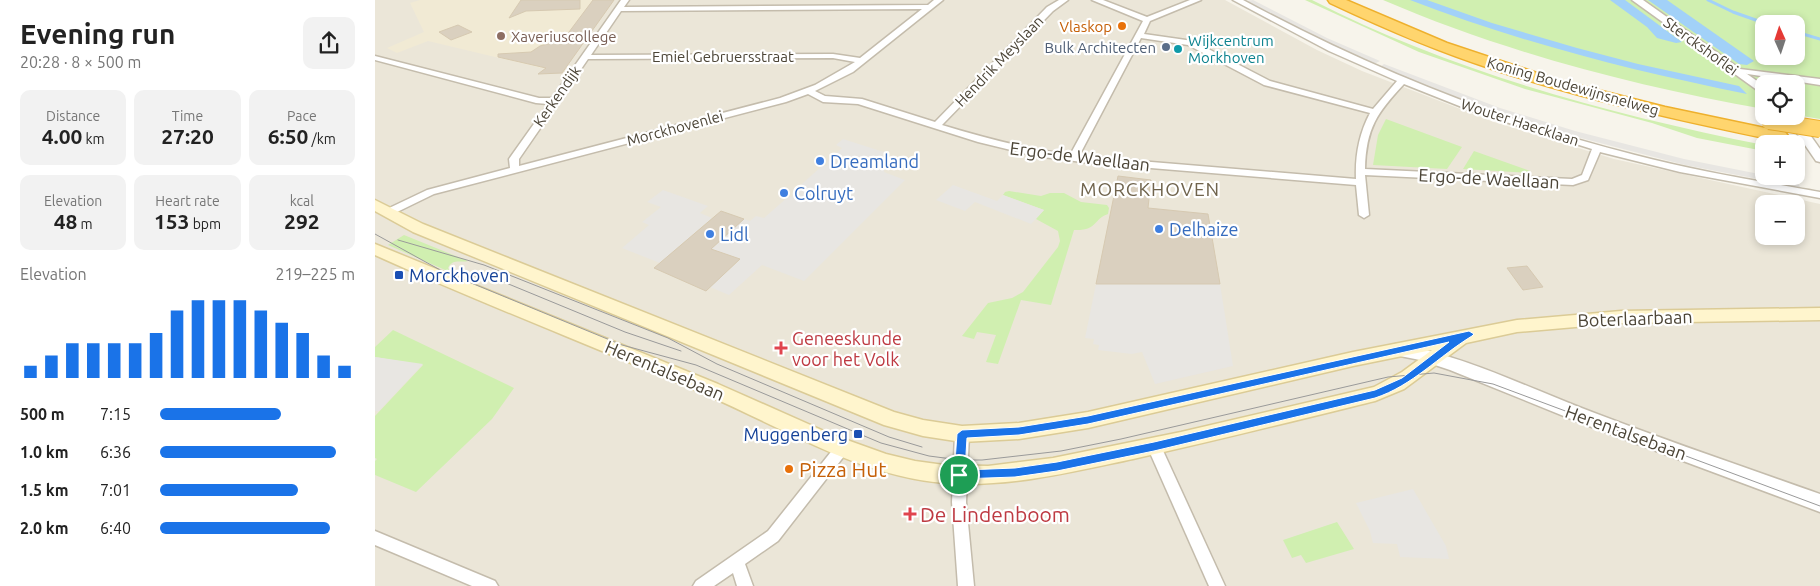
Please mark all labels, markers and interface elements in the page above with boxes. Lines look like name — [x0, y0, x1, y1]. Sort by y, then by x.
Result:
street label: Hendrik Meyslaan — [951, 12, 1047, 110]
street label: Sterckshoflei — [1661, 13, 1741, 79]
north arrow — [1755, 15, 1805, 65]
map controls — [1755, 15, 1805, 245]
button: share — [303, 17, 355, 69]
text: Evening run — [20, 18, 175, 49]
place label: Vlaskop — [1059, 18, 1112, 35]
marker: Vlaskop — [1116, 20, 1128, 32]
place label: Xaveriuscollege — [511, 28, 617, 45]
marker: Xaveriuscollege — [495, 30, 507, 42]
place label: Wijkcentrum Morkhoven — [1188, 32, 1274, 66]
place label: Bulk Architecten — [1045, 39, 1156, 56]
marker: Bulk Architecten — [1160, 41, 1172, 53]
marker: Wijkcentrum Morkhoven — [1172, 43, 1184, 55]
street label: Emiel Gebruersstraat — [652, 48, 794, 65]
text: 20:28 · 8 × 500 m — [20, 53, 141, 71]
street label: Koning Boudewijnsnelweg — [1485, 53, 1661, 119]
street label: Kerkendijk — [530, 62, 584, 130]
button: locate — [1755, 75, 1805, 125]
street label: Wouter Haecklaan — [1459, 95, 1581, 149]
street label: Morckhovenlei — [625, 107, 725, 149]
text: Distance — [46, 108, 100, 124]
text: Time — [172, 108, 203, 124]
text: Pace — [287, 108, 317, 124]
text: 4.00 — [42, 124, 82, 148]
text: 27:20 — [161, 124, 214, 148]
text: 6:50 — [268, 124, 308, 148]
text: km — [82, 131, 105, 147]
text: /km — [308, 131, 336, 147]
button: + — [1755, 135, 1805, 185]
street label: Ergo-de Waellaan — [1009, 137, 1151, 175]
place label: Dreamland — [830, 151, 919, 171]
marker: Dreamland — [814, 155, 826, 167]
street label: Ergo-de Waellaan — [1418, 164, 1560, 192]
district label: MORCKHOVEN — [1080, 178, 1220, 200]
place label: Colruyt — [794, 183, 853, 203]
marker: Colruyt — [778, 187, 790, 199]
text: Elevation — [44, 193, 102, 209]
text: Heart rate — [155, 193, 220, 209]
text: kcal — [290, 193, 314, 209]
button: − — [1755, 195, 1805, 245]
text: 48 — [54, 209, 77, 233]
text: 153 — [154, 209, 189, 233]
text: 292 — [284, 209, 320, 233]
text: m — [77, 216, 93, 232]
text: bpm — [189, 216, 221, 232]
place label: Delhaize — [1169, 219, 1238, 239]
marker: Delhaize — [1153, 223, 1165, 235]
place label: Lidl — [720, 224, 749, 244]
marker: Lidl — [704, 228, 716, 240]
text: Elevation — [20, 265, 87, 283]
text: 219–225 m — [275, 265, 355, 283]
place label: Morckhoven — [409, 265, 509, 285]
marker: Morckhoven — [393, 269, 405, 281]
street label: Boterlaarbaan — [1577, 306, 1693, 330]
place label: Geneeskunde voor het Volk — [792, 328, 902, 369]
street label: Herentalsebaan — [602, 336, 728, 404]
marker: Geneeskunde voor het Volk — [774, 341, 788, 355]
street label: Herentalsebaan — [1563, 401, 1689, 463]
text: 500 m — [20, 405, 65, 423]
text: 7:15 — [100, 405, 131, 423]
place label: Muggenberg — [744, 424, 848, 444]
marker: Muggenberg — [852, 428, 864, 440]
text: 1.0 km — [20, 443, 69, 461]
text: 6:36 — [100, 443, 131, 461]
pin — [938, 454, 980, 496]
place label: Pizza Hut — [799, 457, 886, 481]
icon: arrive — [945, 461, 973, 489]
marker: Pizza Hut — [783, 463, 795, 475]
text: 1.5 km — [20, 481, 69, 499]
text: 7:01 — [100, 481, 131, 499]
place label: De Lindenboom — [920, 502, 1070, 526]
marker: De Lindenboom — [904, 508, 916, 520]
text: 2.0 km — [20, 519, 69, 537]
text: 6:40 — [100, 519, 131, 537]

